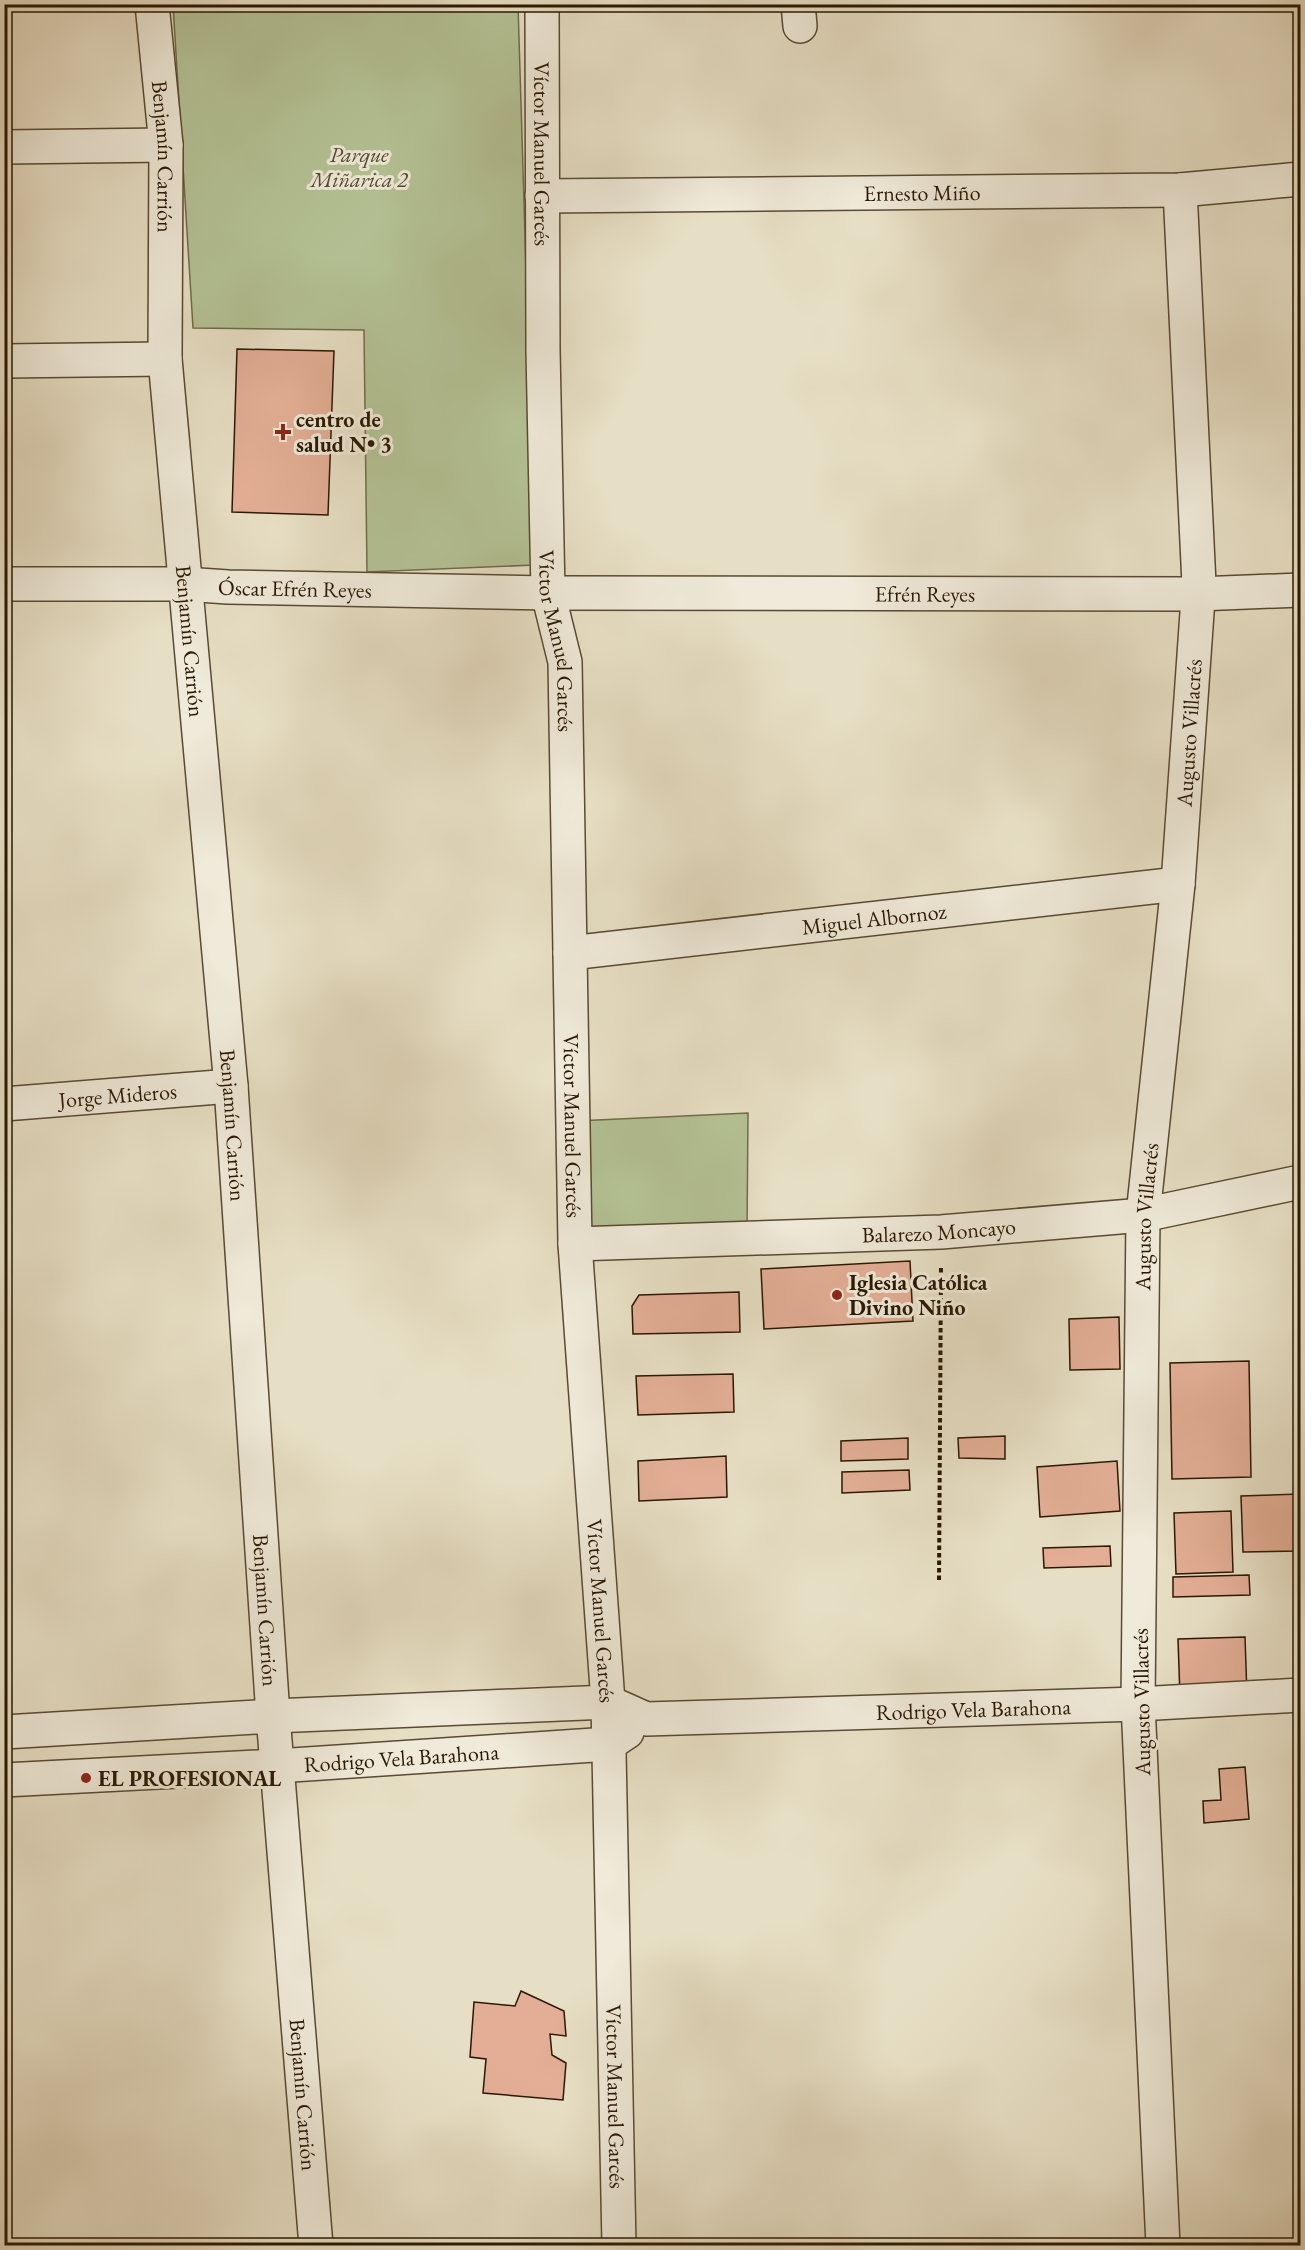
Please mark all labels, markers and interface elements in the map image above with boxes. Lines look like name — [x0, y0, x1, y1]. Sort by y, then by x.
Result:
street label: Víctor Manuel Garcés — [527, 62, 557, 246]
street label: Benjamín Carrión — [145, 79, 180, 233]
park label: Parque Miñarica 2 — [309, 140, 409, 194]
street label: Ernesto Miño — [863, 178, 981, 208]
place label: centro de salud N• 3 — [296, 405, 392, 459]
marker: centro de salud N• 3 — [274, 423, 292, 441]
street label: Víctor Manuel Garcés — [532, 549, 580, 732]
street label: Benjamín Carrión — [169, 564, 211, 719]
street label: Óscar Efrén Reyes — [217, 572, 372, 605]
street label: Efrén Reyes — [875, 580, 975, 609]
street label: Augusto Villacrés — [1169, 658, 1209, 809]
street label: Miguel Albornoz — [800, 896, 949, 942]
street label: Víctor Manuel Garcés — [556, 1033, 589, 1218]
street label: Benjamín Carrión — [213, 1048, 253, 1203]
street label: Jorge Mideros — [55, 1076, 178, 1115]
street label: Augusto Villacrés — [1128, 1141, 1166, 1292]
street label: Balarezo Moncayo — [861, 1212, 1017, 1250]
place label: Iglesia Católica Divino Niño — [849, 1268, 988, 1322]
marker: Iglesia Católica Divino Niño — [830, 1288, 844, 1302]
street label: Víctor Manuel Garcés — [580, 1518, 622, 1704]
street label: Benjamín Carrión — [246, 1533, 285, 1688]
street label: Augusto Villacrés — [1126, 1628, 1157, 1777]
street label: Rodrigo Vela Barahona — [875, 1692, 1072, 1727]
street label: Rodrigo Vela Barahona — [303, 1737, 500, 1779]
place label: EL PROFESIONAL — [98, 1764, 281, 1793]
marker: EL PROFESIONAL — [79, 1771, 93, 1785]
street label: Víctor Manuel Garcés — [599, 2004, 632, 2189]
street label: Benjamín Carrión — [283, 2018, 324, 2172]

